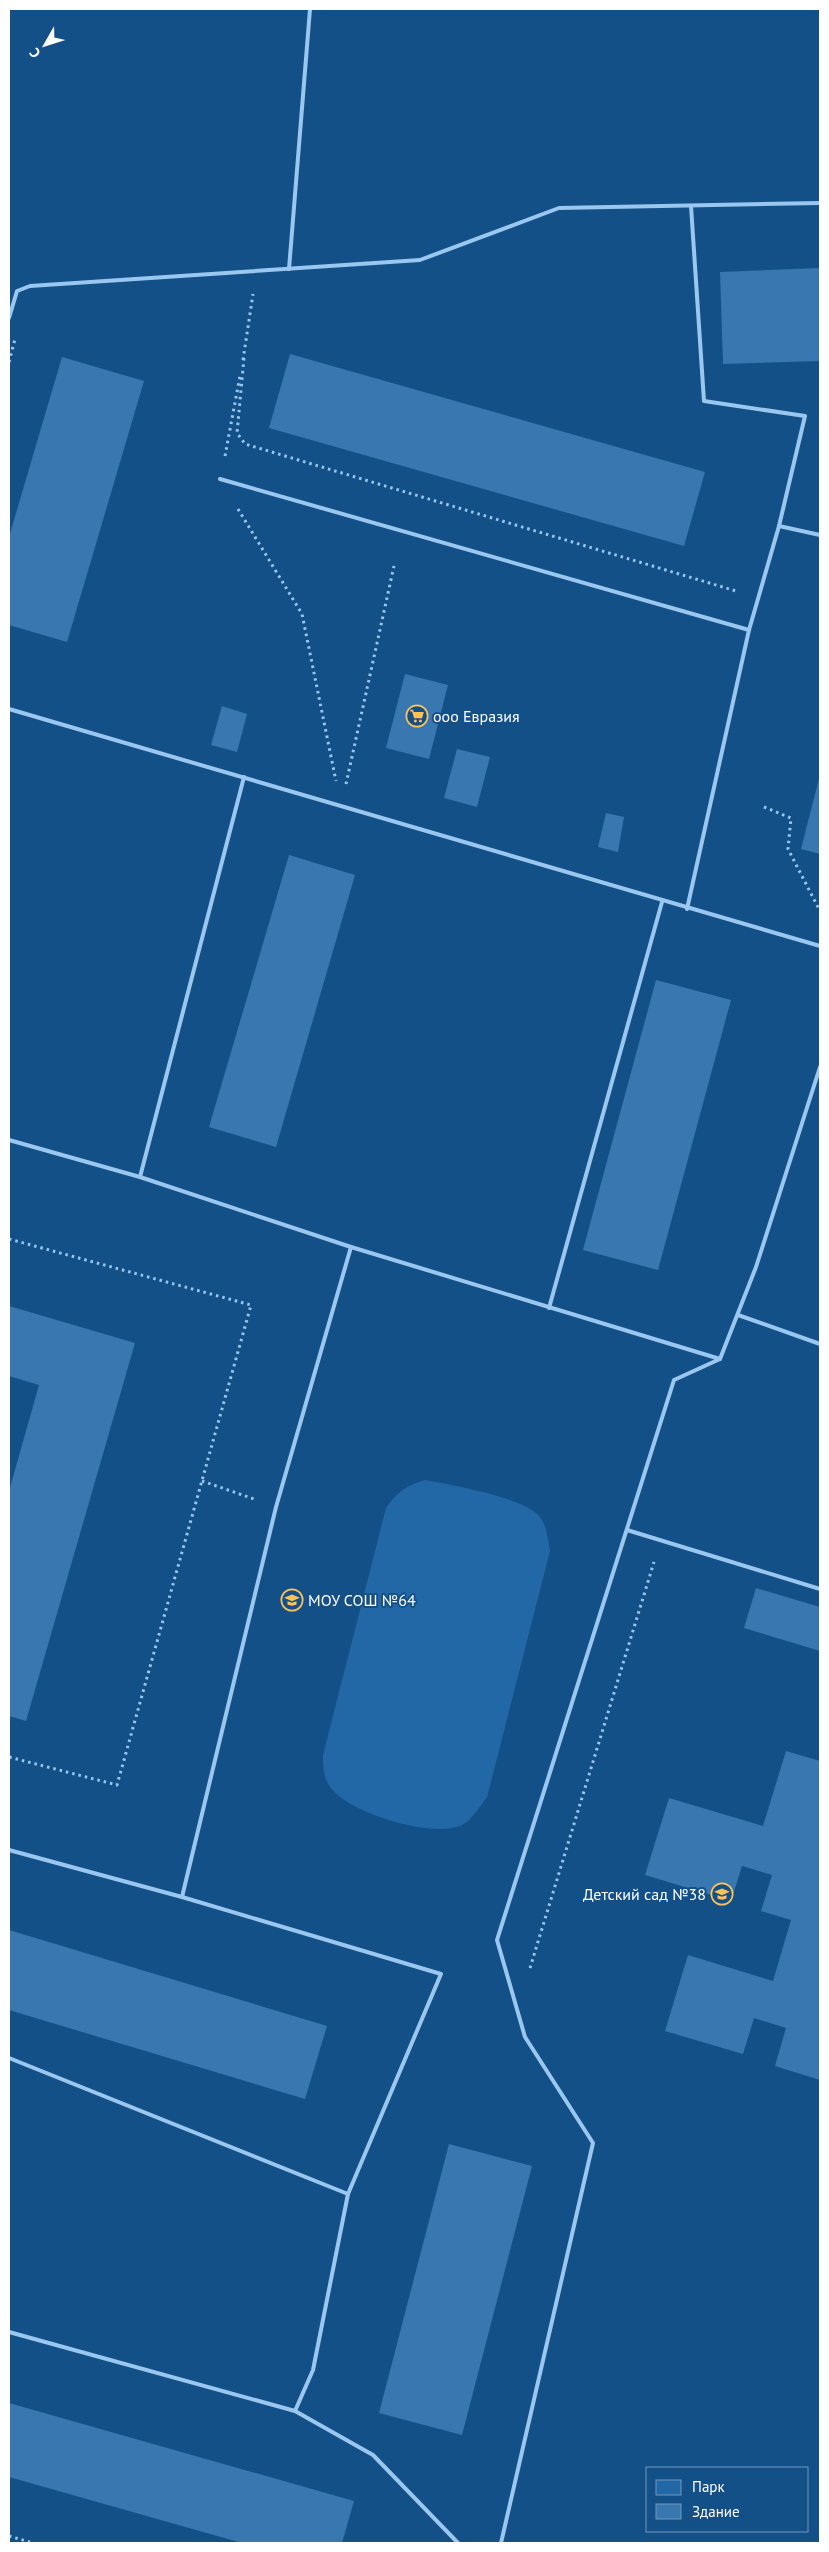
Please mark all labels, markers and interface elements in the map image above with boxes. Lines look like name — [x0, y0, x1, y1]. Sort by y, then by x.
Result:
north arrow — [20, 20, 70, 70]
text: С — [25, 44, 44, 62]
supermarket icon: ооо Евразия — [405, 704, 429, 728]
place label: ооо Евразия — [433, 706, 520, 726]
school or university icon: МОУ СОШ №64 — [280, 1588, 304, 1612]
place label: МОУ СОШ №64 — [308, 1590, 416, 1610]
school or university icon: Детский сад №38 — [710, 1882, 734, 1906]
place label: Детский сад №38 — [583, 1884, 706, 1904]
legend — [646, 2467, 809, 2532]
text: Парк — [692, 2477, 725, 2496]
text: Здание — [692, 2502, 740, 2521]

